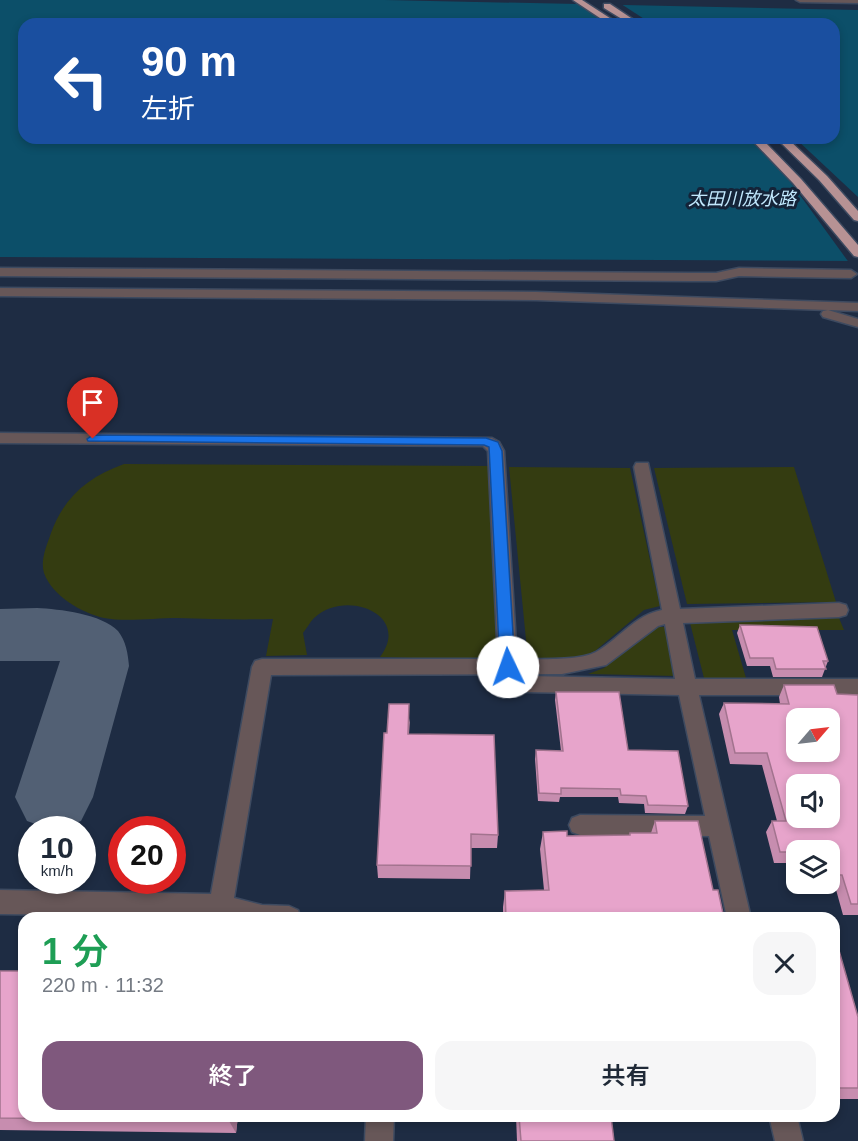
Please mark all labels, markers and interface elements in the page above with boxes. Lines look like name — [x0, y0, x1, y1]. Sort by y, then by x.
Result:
text: 90 m — [141, 38, 237, 85]
icon: left — [42, 42, 120, 120]
text: 左折 — [141, 94, 195, 124]
water label: 太田川放水路 — [688, 189, 798, 209]
pin — [67, 377, 118, 439]
icon: arrive — [76, 386, 109, 419]
position arrow — [476, 635, 540, 699]
north arrow — [786, 708, 840, 762]
map controls — [786, 708, 840, 894]
button: sound — [786, 774, 840, 828]
speed limit sign: 20 — [108, 816, 186, 894]
text: 10 — [40, 831, 74, 864]
button: layers — [786, 840, 840, 894]
text: km/h — [41, 862, 73, 879]
text: 1 分 — [42, 931, 108, 972]
button: close — [753, 932, 816, 995]
text: 220 m · 11:32 — [42, 974, 164, 996]
button: 終了 — [42, 1041, 423, 1110]
button: 共有 — [435, 1041, 816, 1110]

